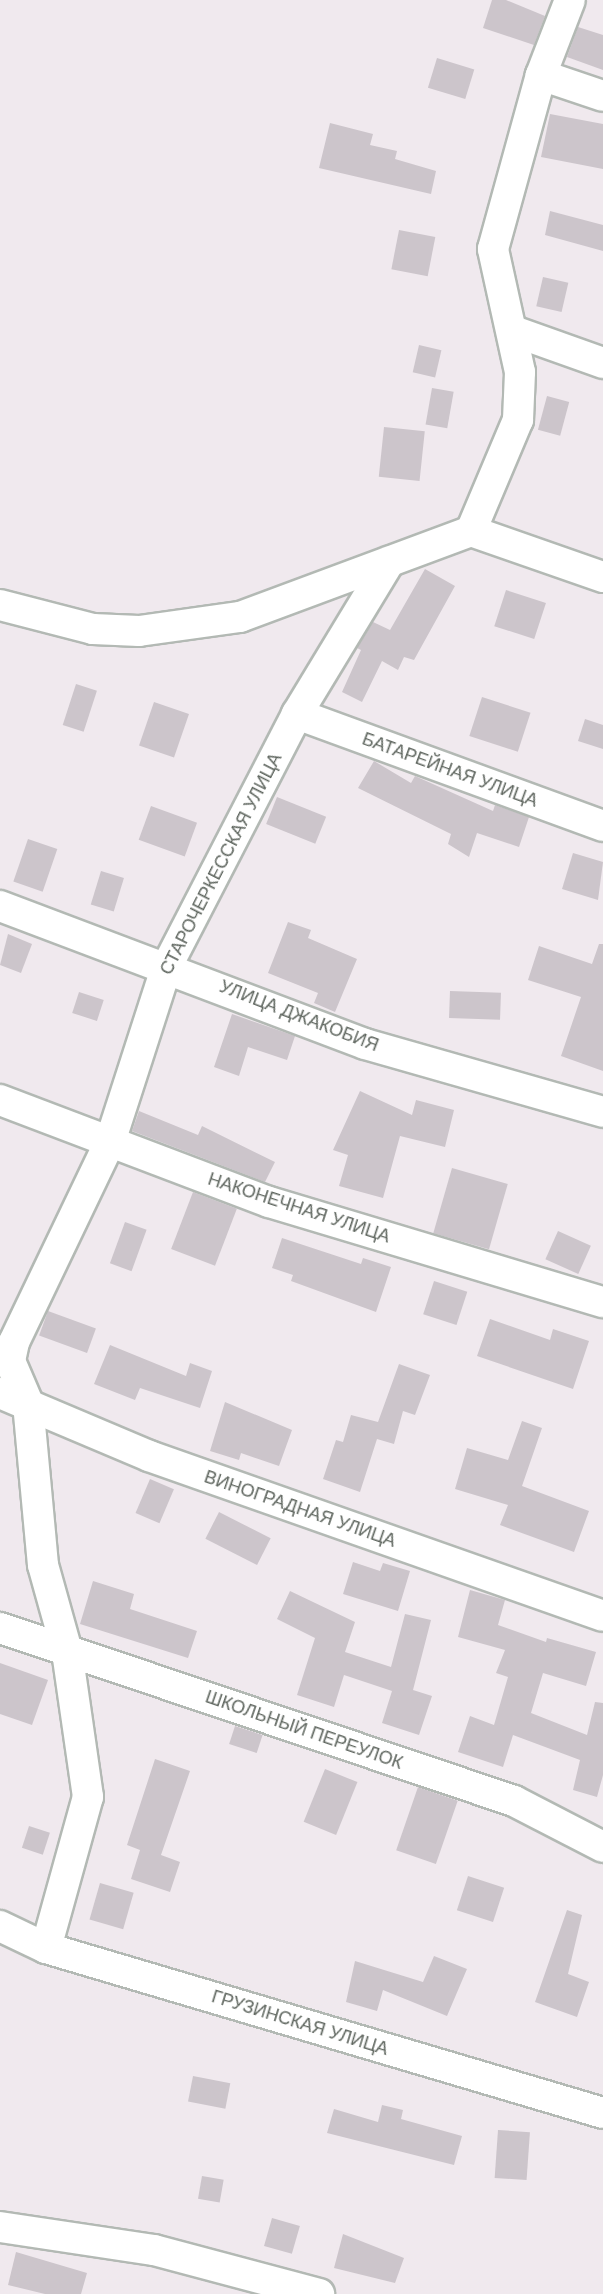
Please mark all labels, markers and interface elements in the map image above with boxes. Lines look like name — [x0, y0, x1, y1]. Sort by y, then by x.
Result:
street label: БАТАРЕЙНАЯ УЛИЦА — [359, 728, 541, 812]
street label: СТАРОЧЕРКЕССКАЯ УЛИЦА — [156, 750, 286, 978]
street label: УЛИЦА ДЖАКОБИЯ — [216, 976, 382, 1056]
street label: НАКОНЕЧНАЯ УЛИЦА — [205, 1168, 393, 1248]
street label: ВИНОГРАДНАЯ УЛИЦА — [201, 1466, 399, 1552]
street label: ШКОЛЬНЫЙ ПЕРЕУЛОК — [203, 1686, 405, 1774]
street label: ГРУЗИНСКАЯ УЛИЦА — [209, 1986, 391, 2060]

